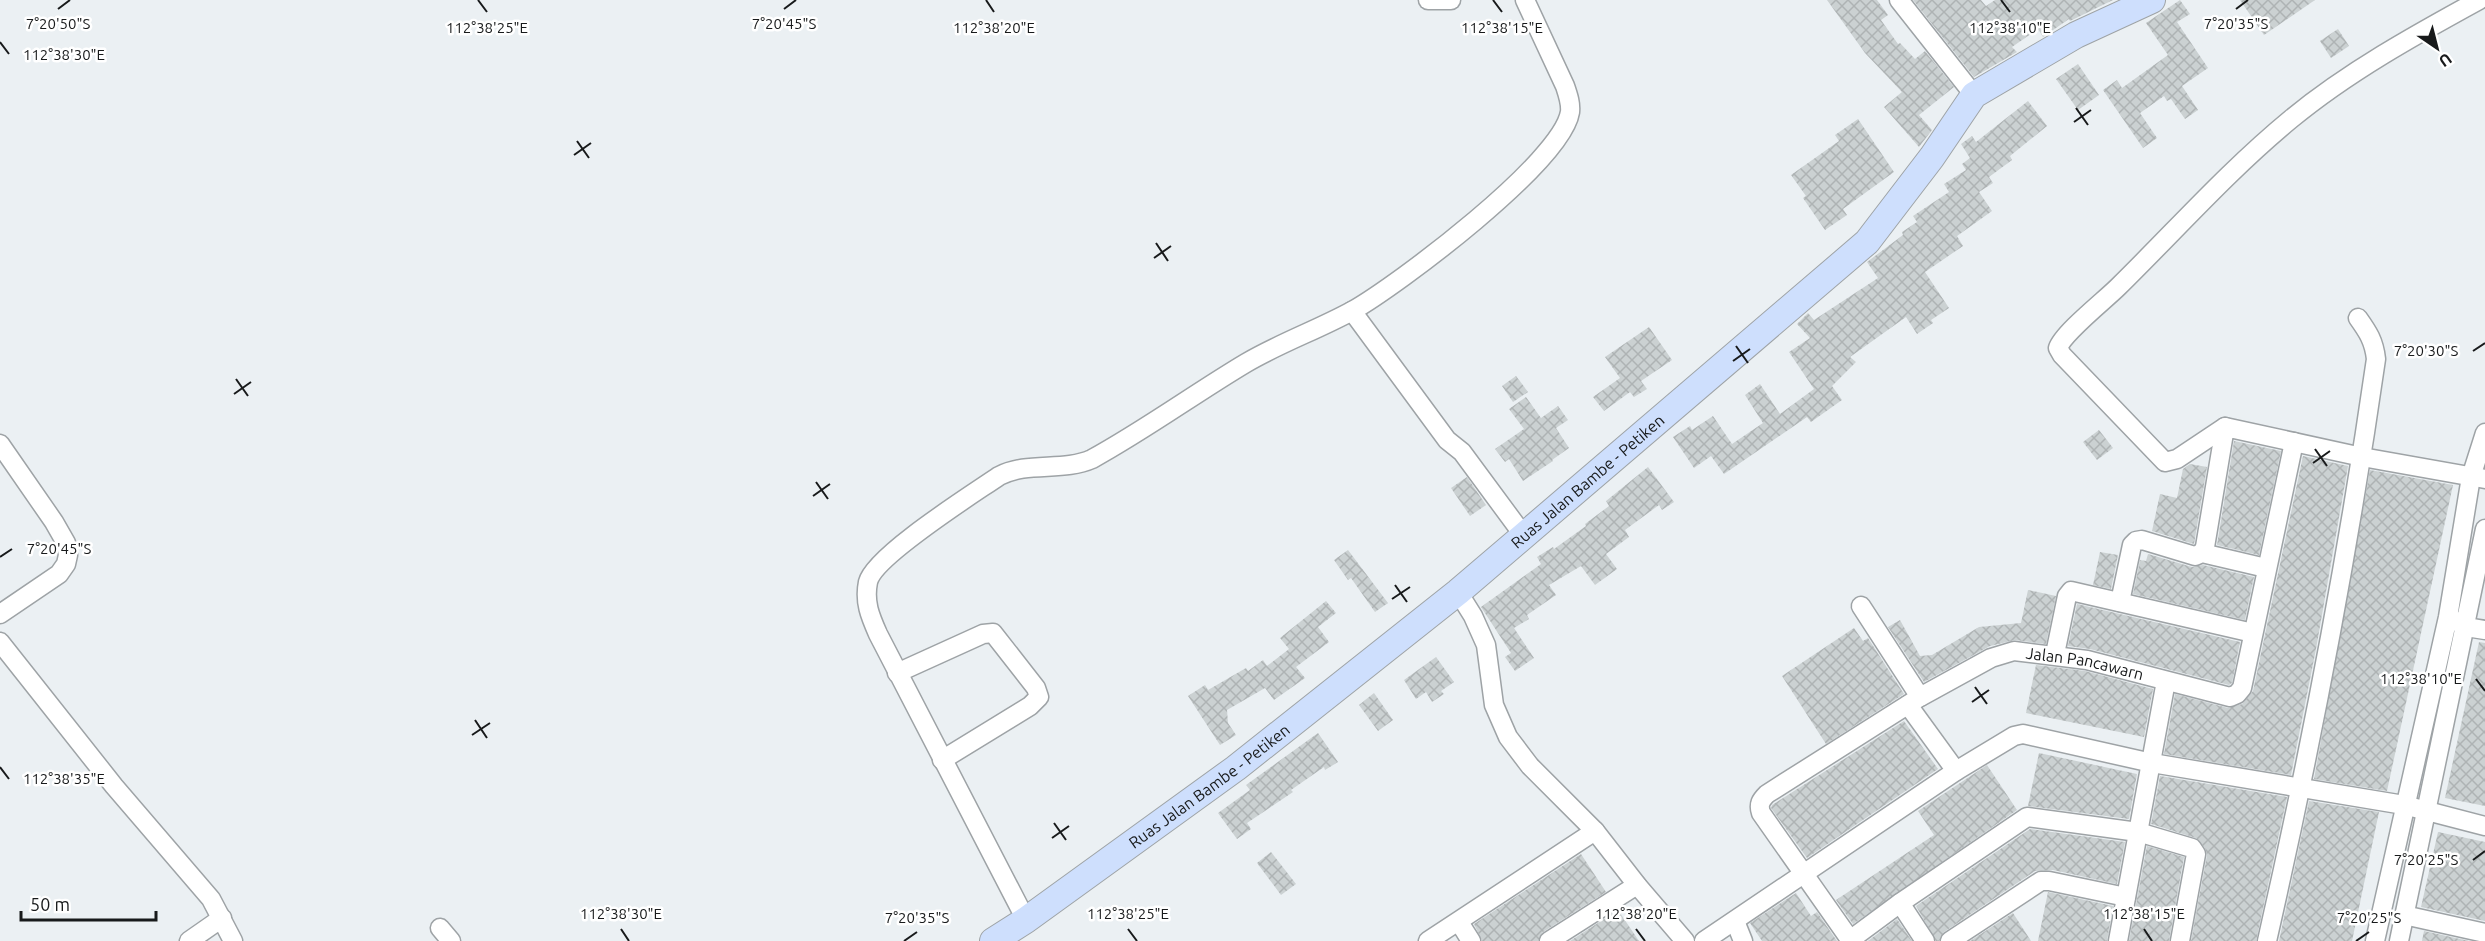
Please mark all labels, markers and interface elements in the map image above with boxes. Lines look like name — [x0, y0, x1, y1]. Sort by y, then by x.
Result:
text: 7°20'50"S — [26, 15, 90, 32]
text: 7°20'45"S — [752, 15, 816, 32]
text: 7°20'35"S — [2204, 15, 2268, 32]
north arrow — [2407, 18, 2467, 78]
text: 112°38'25"E — [446, 19, 528, 36]
text: 112°38'20"E — [953, 19, 1035, 36]
text: 112°38'15"E — [1461, 19, 1543, 36]
text: 112°38'10"E — [1969, 19, 2051, 36]
text: 112°38'30"E — [23, 46, 105, 63]
text: U — [2436, 50, 2455, 71]
text: 7°20'30"S — [2394, 342, 2458, 359]
street label: Ruas Jalan Bambe - Petiken — [1507, 411, 1668, 552]
text: 7°20'45"S — [27, 540, 91, 557]
street label: Jalan Pancawarn — [2025, 644, 2146, 683]
text: 112°38'10"E — [2380, 670, 2462, 687]
street label: Ruas Jalan Bambe - Petiken — [1125, 720, 1293, 852]
text: 112°38'35"E — [23, 770, 105, 787]
text: 7°20'25"S — [2394, 851, 2458, 868]
scale bar — [21, 884, 156, 922]
text: 50 m — [30, 894, 70, 914]
text: 112°38'30"E — [580, 905, 662, 922]
text: 112°38'25"E — [1087, 905, 1169, 922]
text: 112°38'20"E — [1595, 905, 1677, 922]
text: 112°38'15"E — [2103, 905, 2185, 922]
text: 7°20'35"S — [885, 909, 949, 926]
text: 7°20'25"S — [2337, 909, 2401, 926]

